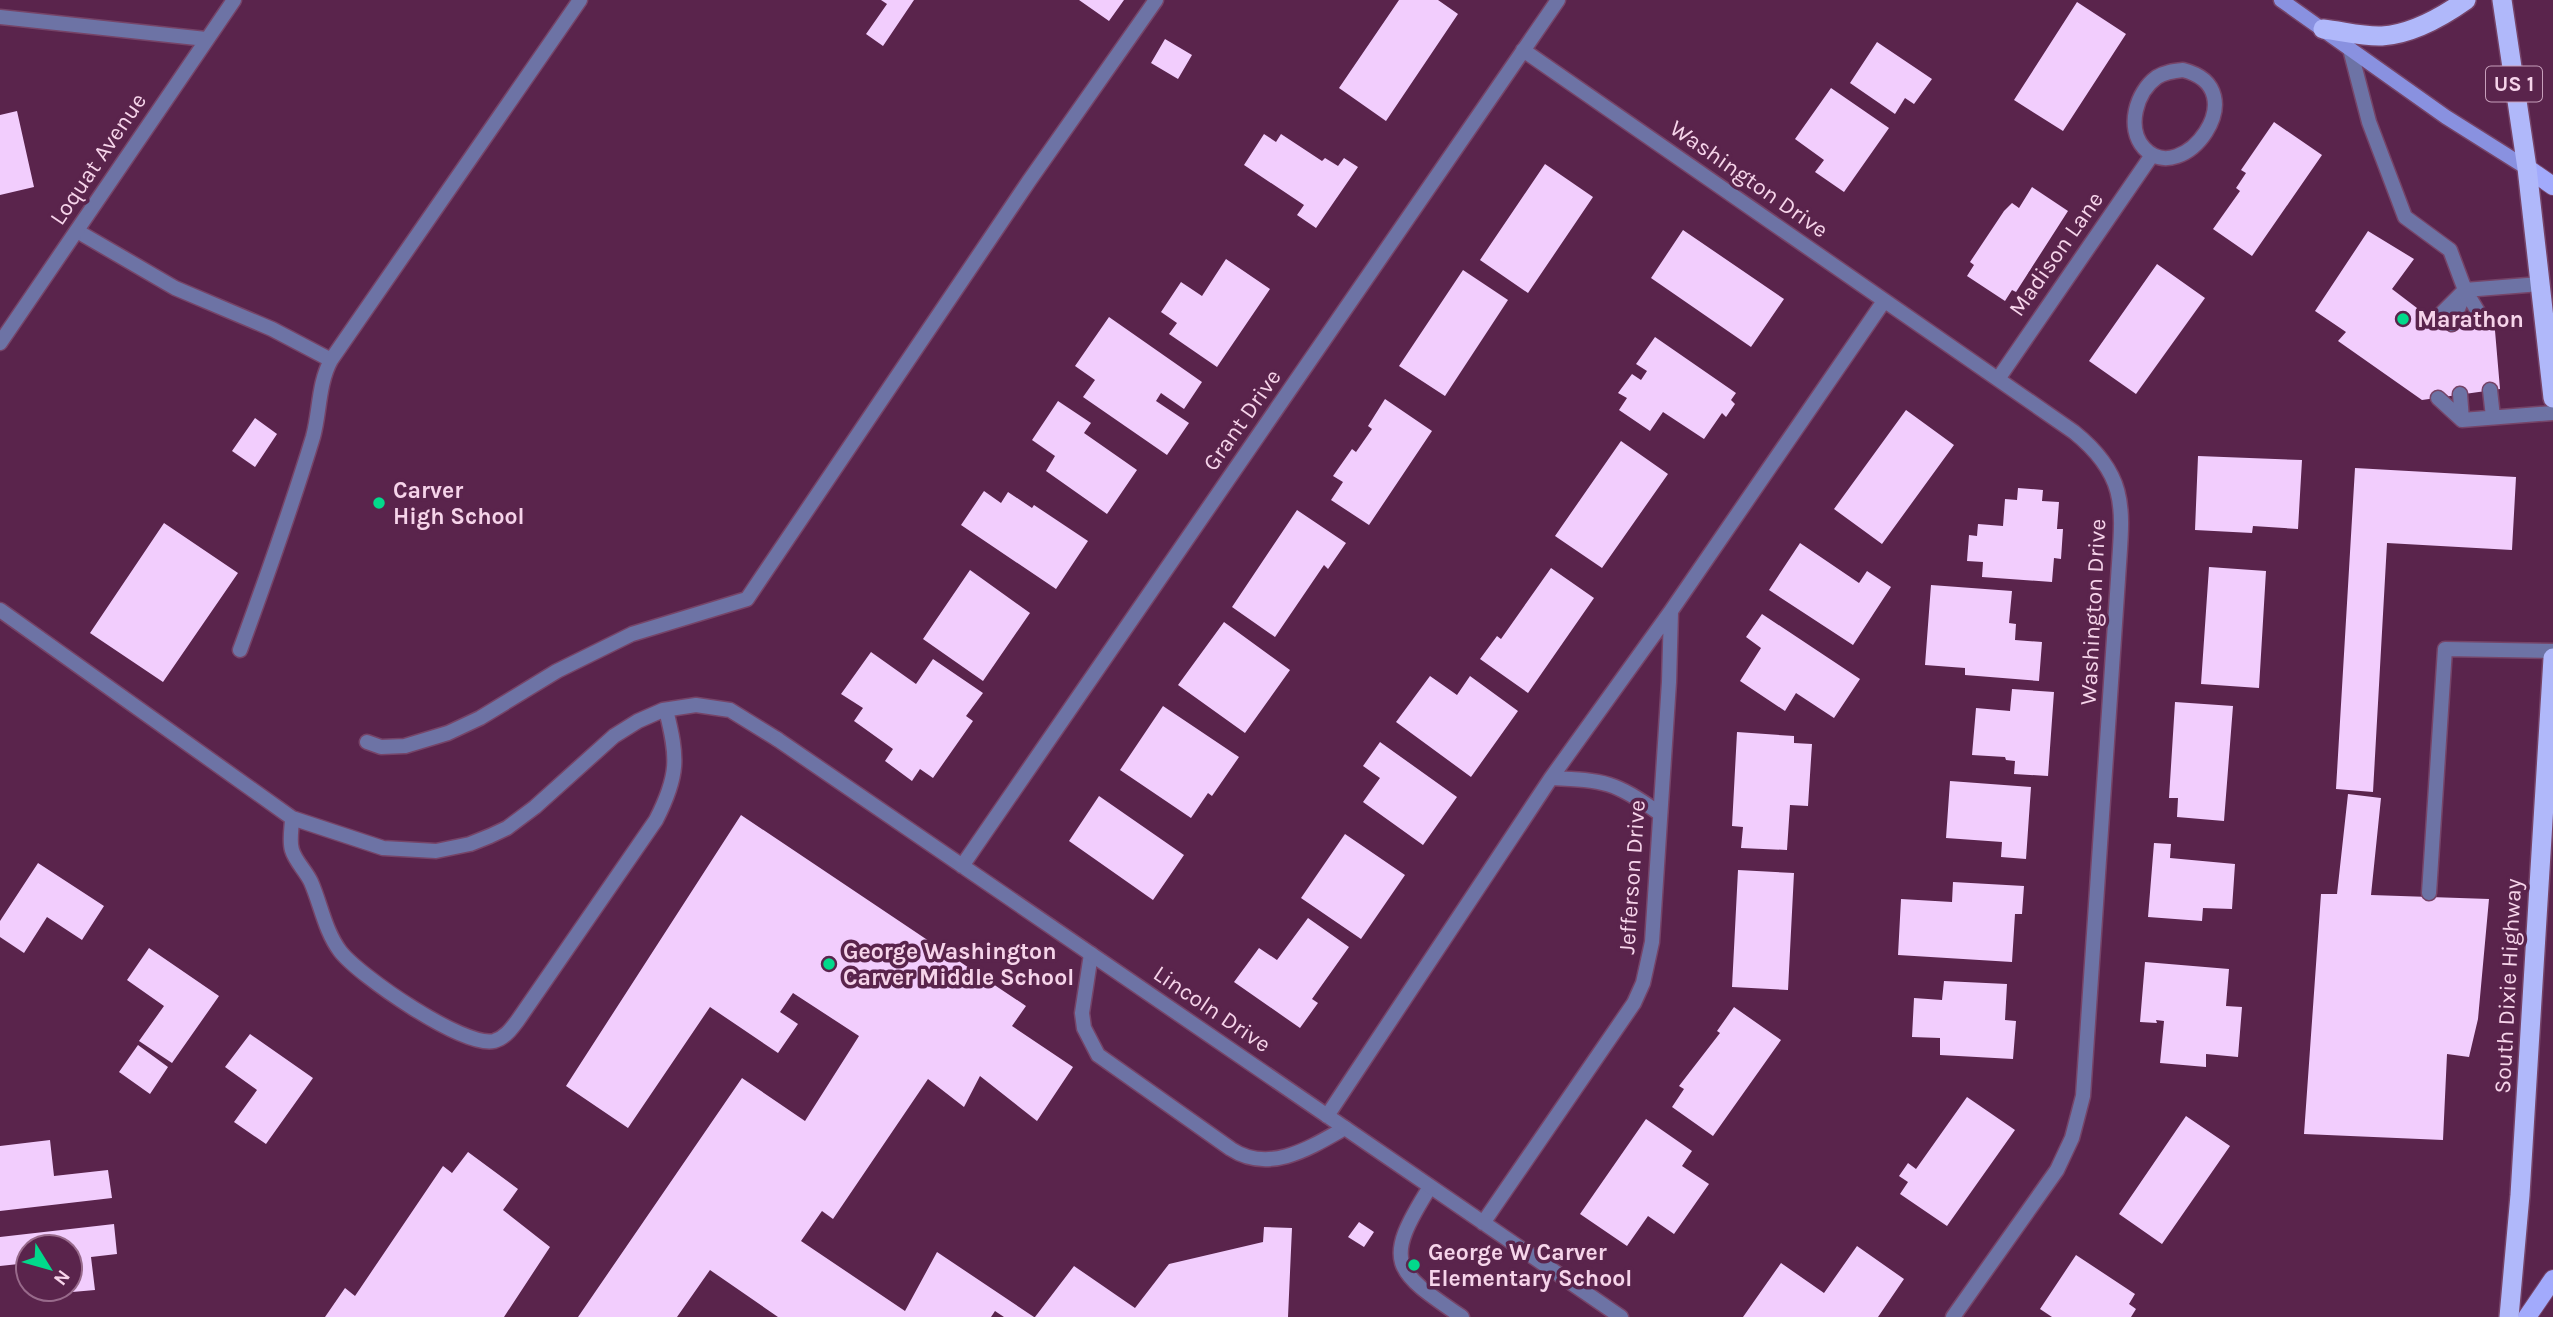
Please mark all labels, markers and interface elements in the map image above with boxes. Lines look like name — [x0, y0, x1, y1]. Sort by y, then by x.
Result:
road number: US 1 — [2486, 66, 2542, 102]
street label: Loquat Avenue — [44, 88, 152, 230]
street label: Washington Drive — [1665, 114, 1833, 244]
street label: Madison Lane — [2003, 187, 2109, 321]
place label: Marathon — [2417, 306, 2524, 333]
marker: Marathon — [2395, 311, 2411, 327]
street label: Grant Drive — [1197, 364, 1287, 476]
place label: Carver High School — [393, 477, 525, 530]
marker: Carver High School — [371, 495, 387, 511]
street label: Washington Drive — [2075, 518, 2111, 706]
street label: Jefferson Drive — [1613, 799, 1651, 955]
street label: South Dixie Highway — [2489, 877, 2527, 1094]
place label: George Washington Carver Middle School — [843, 938, 1074, 991]
marker: George Washington Carver Middle School — [821, 956, 837, 972]
street label: Lincoln Drive — [1148, 960, 1276, 1058]
north arrow — [14, 1233, 84, 1303]
place label: George W Carver Elementary School — [1428, 1239, 1632, 1292]
marker: George W Carver Elementary School — [1406, 1257, 1422, 1273]
text: N — [49, 1266, 75, 1290]

